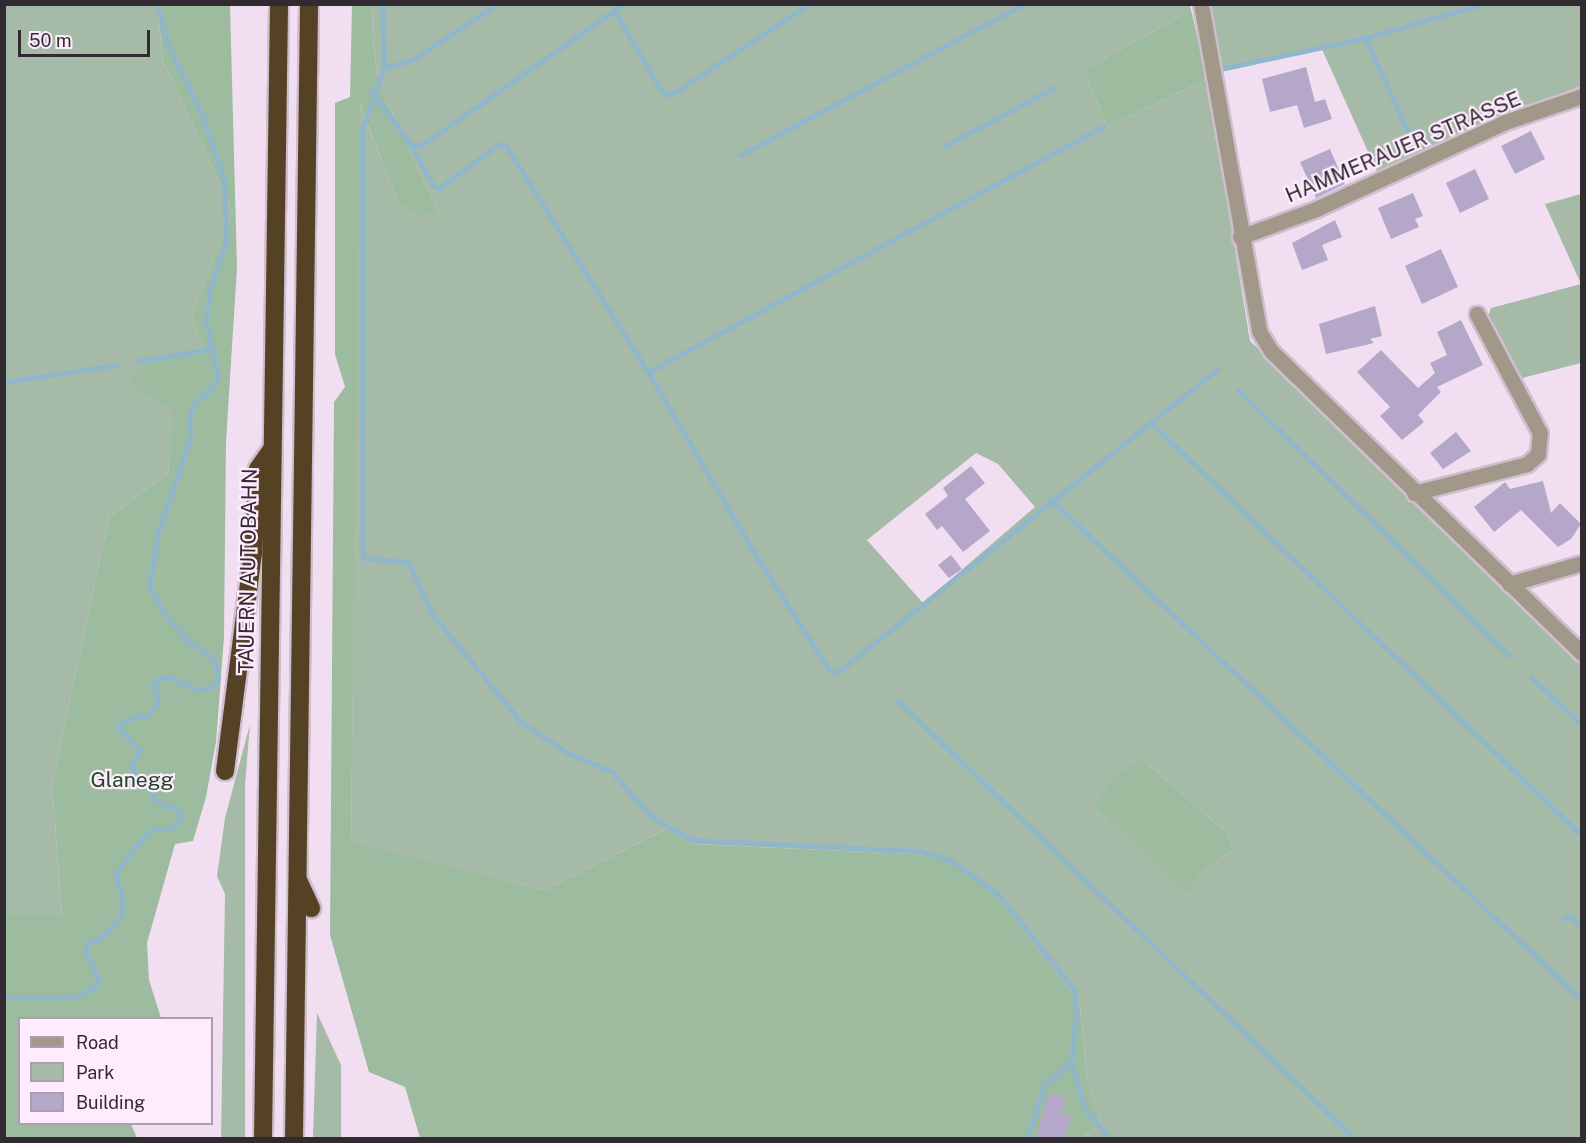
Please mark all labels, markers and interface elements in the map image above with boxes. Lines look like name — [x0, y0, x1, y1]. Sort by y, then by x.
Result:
scale bar — [21, 18, 153, 56]
text: 50 m — [29, 30, 72, 51]
street label: HAMMERAUER STRASSE — [1281, 86, 1525, 208]
street label: TAUERN AUTOBAHN — [234, 468, 262, 674]
park label: Glanegg — [90, 767, 174, 793]
legend — [18, 1017, 213, 1125]
text: Road — [76, 1032, 119, 1053]
text: Park — [76, 1062, 114, 1083]
text: Building — [76, 1092, 145, 1113]

